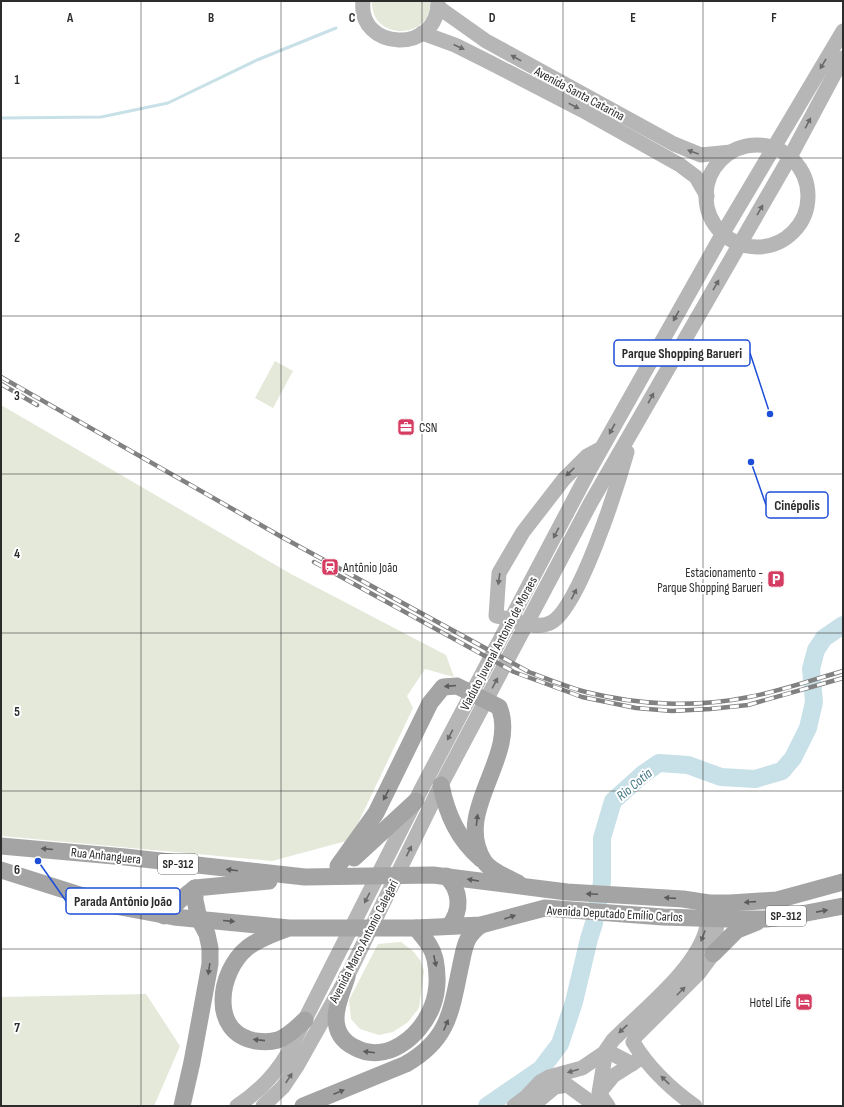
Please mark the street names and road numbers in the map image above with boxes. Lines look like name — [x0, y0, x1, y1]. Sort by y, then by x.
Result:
street label: Avenida Santa Catarina — [531, 63, 627, 124]
street label: Viaduto Juvenal Antonio de Moraes — [457, 574, 541, 713]
street label: Rua Anhanguera — [70, 844, 142, 868]
road number: SP-312 — [158, 854, 198, 874]
street label: Avenida Marco Antonio Calegari — [325, 877, 402, 1007]
street label: Avenida Deputado Emílio Carlos — [545, 902, 684, 926]
road number: SP-312 — [766, 906, 806, 926]

